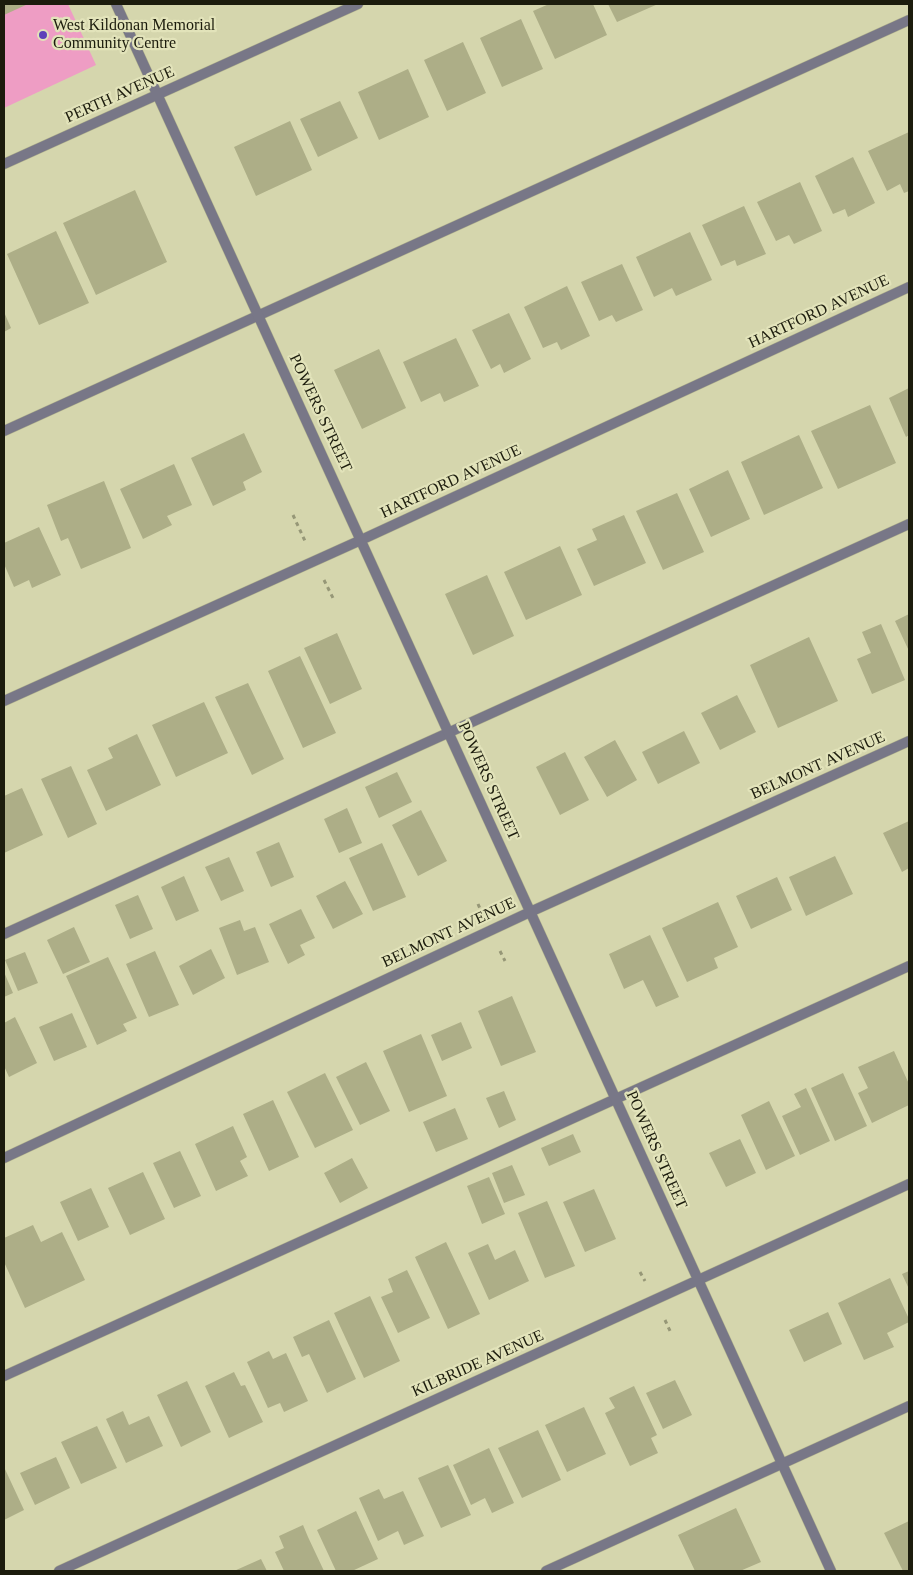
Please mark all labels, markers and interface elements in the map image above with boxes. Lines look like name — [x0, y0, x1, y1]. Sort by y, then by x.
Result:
place label: West Kildonan Memorial Community Centre — [53, 16, 215, 54]
marker: West Kildonan Memorial Community Centre — [37, 29, 49, 41]
street label: PERTH AVENUE — [62, 62, 178, 128]
street label: HARTFORD AVENUE — [746, 271, 892, 353]
street label: POWERS STREET — [284, 351, 356, 475]
street label: HARTFORD AVENUE — [378, 441, 524, 523]
street label: POWERS STREET — [453, 719, 523, 843]
street label: BELMONT AVENUE — [748, 728, 888, 804]
street label: BELMONT AVENUE — [379, 894, 519, 972]
street label: POWERS STREET — [621, 1088, 691, 1212]
street label: KILBRIDE AVENUE — [409, 1326, 547, 1402]

